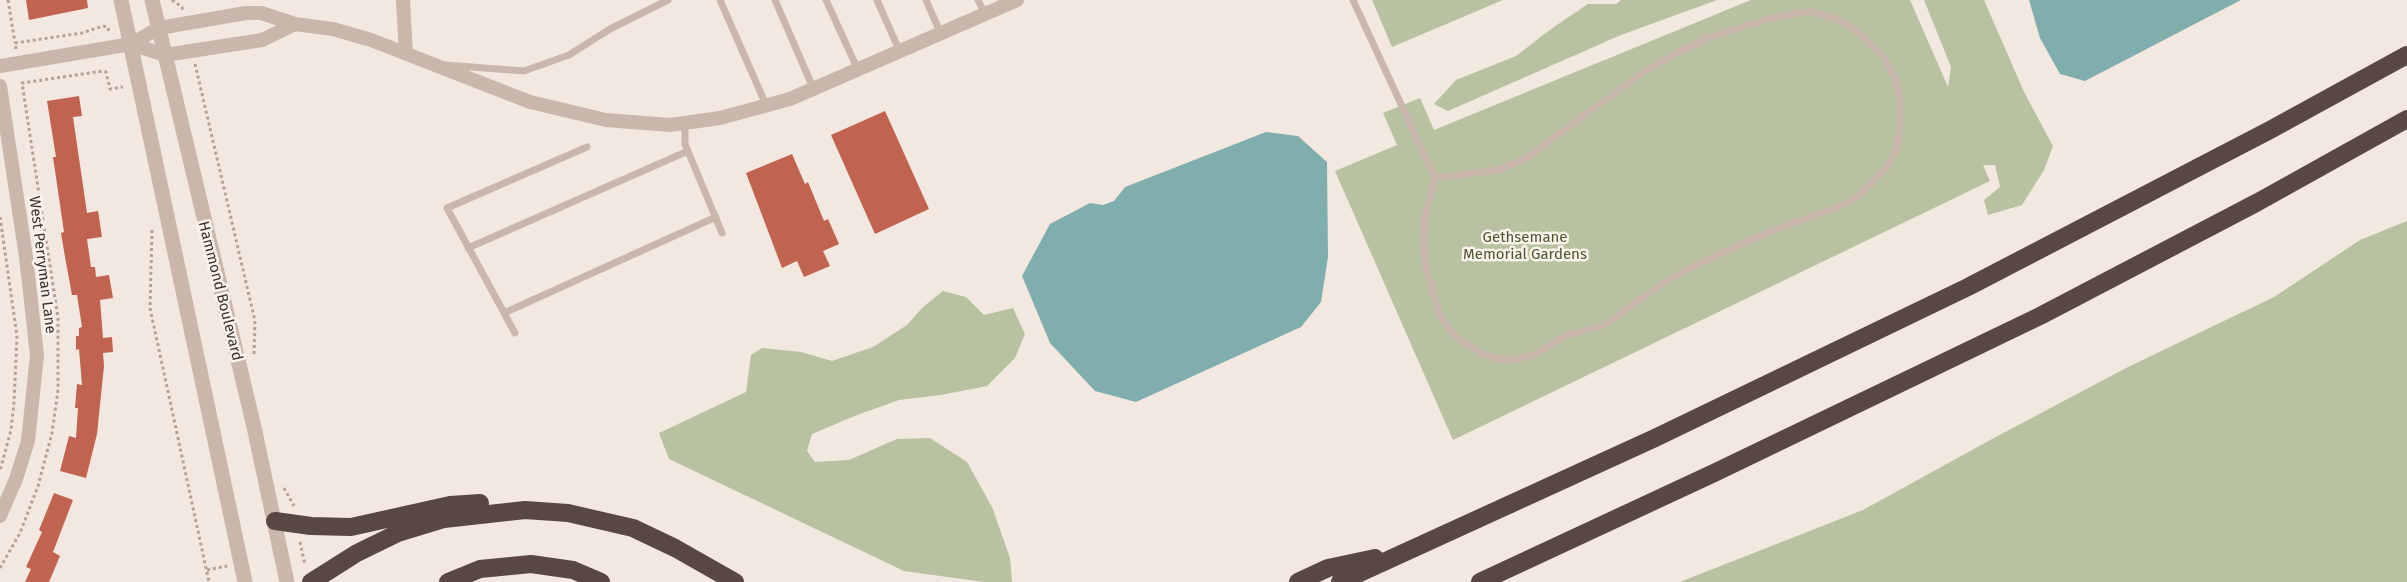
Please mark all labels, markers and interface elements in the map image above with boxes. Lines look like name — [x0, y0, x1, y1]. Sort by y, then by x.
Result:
street label: West Perryman Lane — [25, 195, 59, 335]
street label: Hammond Boulevard — [194, 219, 246, 363]
park label: Gethsemane Memorial Gardens — [1463, 229, 1587, 264]

